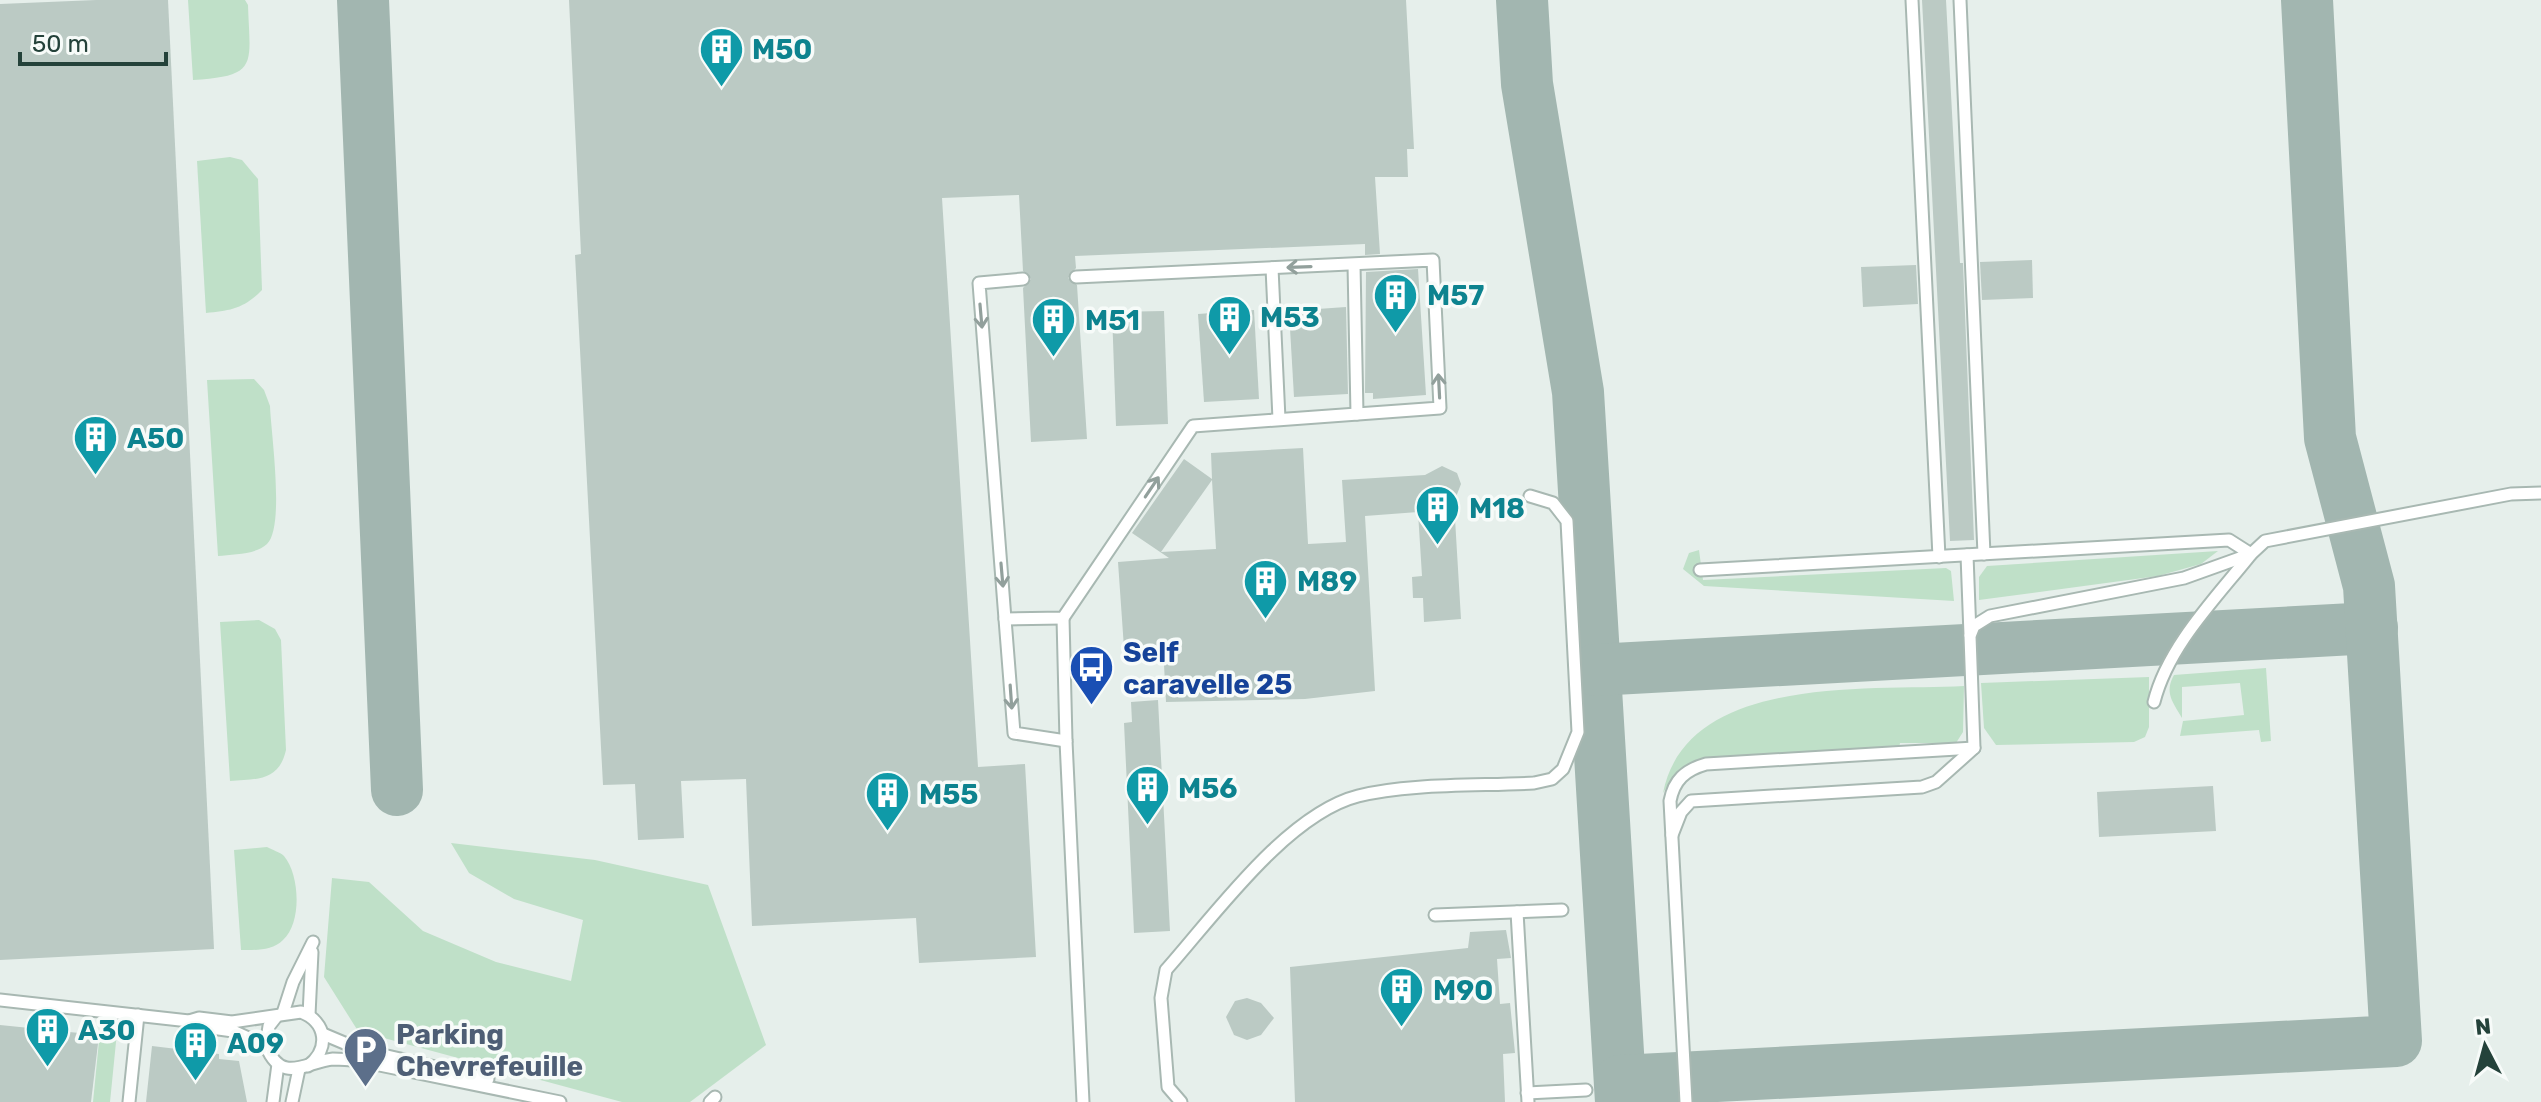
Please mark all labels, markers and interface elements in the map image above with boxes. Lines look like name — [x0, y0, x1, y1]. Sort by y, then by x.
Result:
scale bar — [20, 16, 166, 66]
building icon: M50 — [697, 25, 745, 88]
text: 50 m — [32, 30, 89, 58]
place label: M50 — [752, 33, 812, 66]
one-way arrow — [1286, 259, 1313, 274]
building icon: M57 — [1372, 271, 1420, 334]
place label: M57 — [1427, 279, 1484, 312]
building icon: M53 — [1205, 293, 1253, 356]
building icon: M51 — [1030, 296, 1078, 359]
place label: M53 — [1260, 301, 1320, 334]
one-way arrow — [974, 302, 989, 329]
place label: M51 — [1085, 304, 1140, 337]
one-way arrow — [1432, 373, 1447, 400]
building icon: A50 — [72, 414, 120, 477]
place label: A50 — [127, 422, 184, 455]
one-way arrow — [1144, 477, 1160, 499]
building icon: M18 — [1414, 484, 1462, 547]
place label: M18 — [1469, 492, 1525, 525]
building icon: M89 — [1242, 557, 1290, 620]
one-way arrow — [995, 561, 1010, 588]
place label: M89 — [1297, 565, 1357, 598]
place label: Self caravelle 25 — [1123, 636, 1292, 701]
bus stop icon: Self caravelle 25 — [1068, 644, 1116, 707]
one-way arrow — [1004, 683, 1019, 710]
building icon: M56 — [1123, 764, 1171, 827]
building icon: M55 — [864, 770, 912, 833]
place label: M56 — [1178, 772, 1238, 805]
place label: M55 — [919, 778, 978, 811]
building icon: M90 — [1378, 966, 1426, 1029]
place label: M90 — [1433, 974, 1493, 1007]
building icon: A30 — [23, 1006, 71, 1069]
north arrow — [2445, 1006, 2525, 1086]
text: N — [2474, 1012, 2492, 1041]
place label: A30 — [78, 1014, 136, 1047]
place label: Parking Chevrefeuille — [396, 1018, 583, 1083]
building icon: A09 — [172, 1019, 220, 1082]
parking icon: Parking Chevrefeuille — [341, 1026, 389, 1089]
place label: A09 — [227, 1027, 284, 1060]

